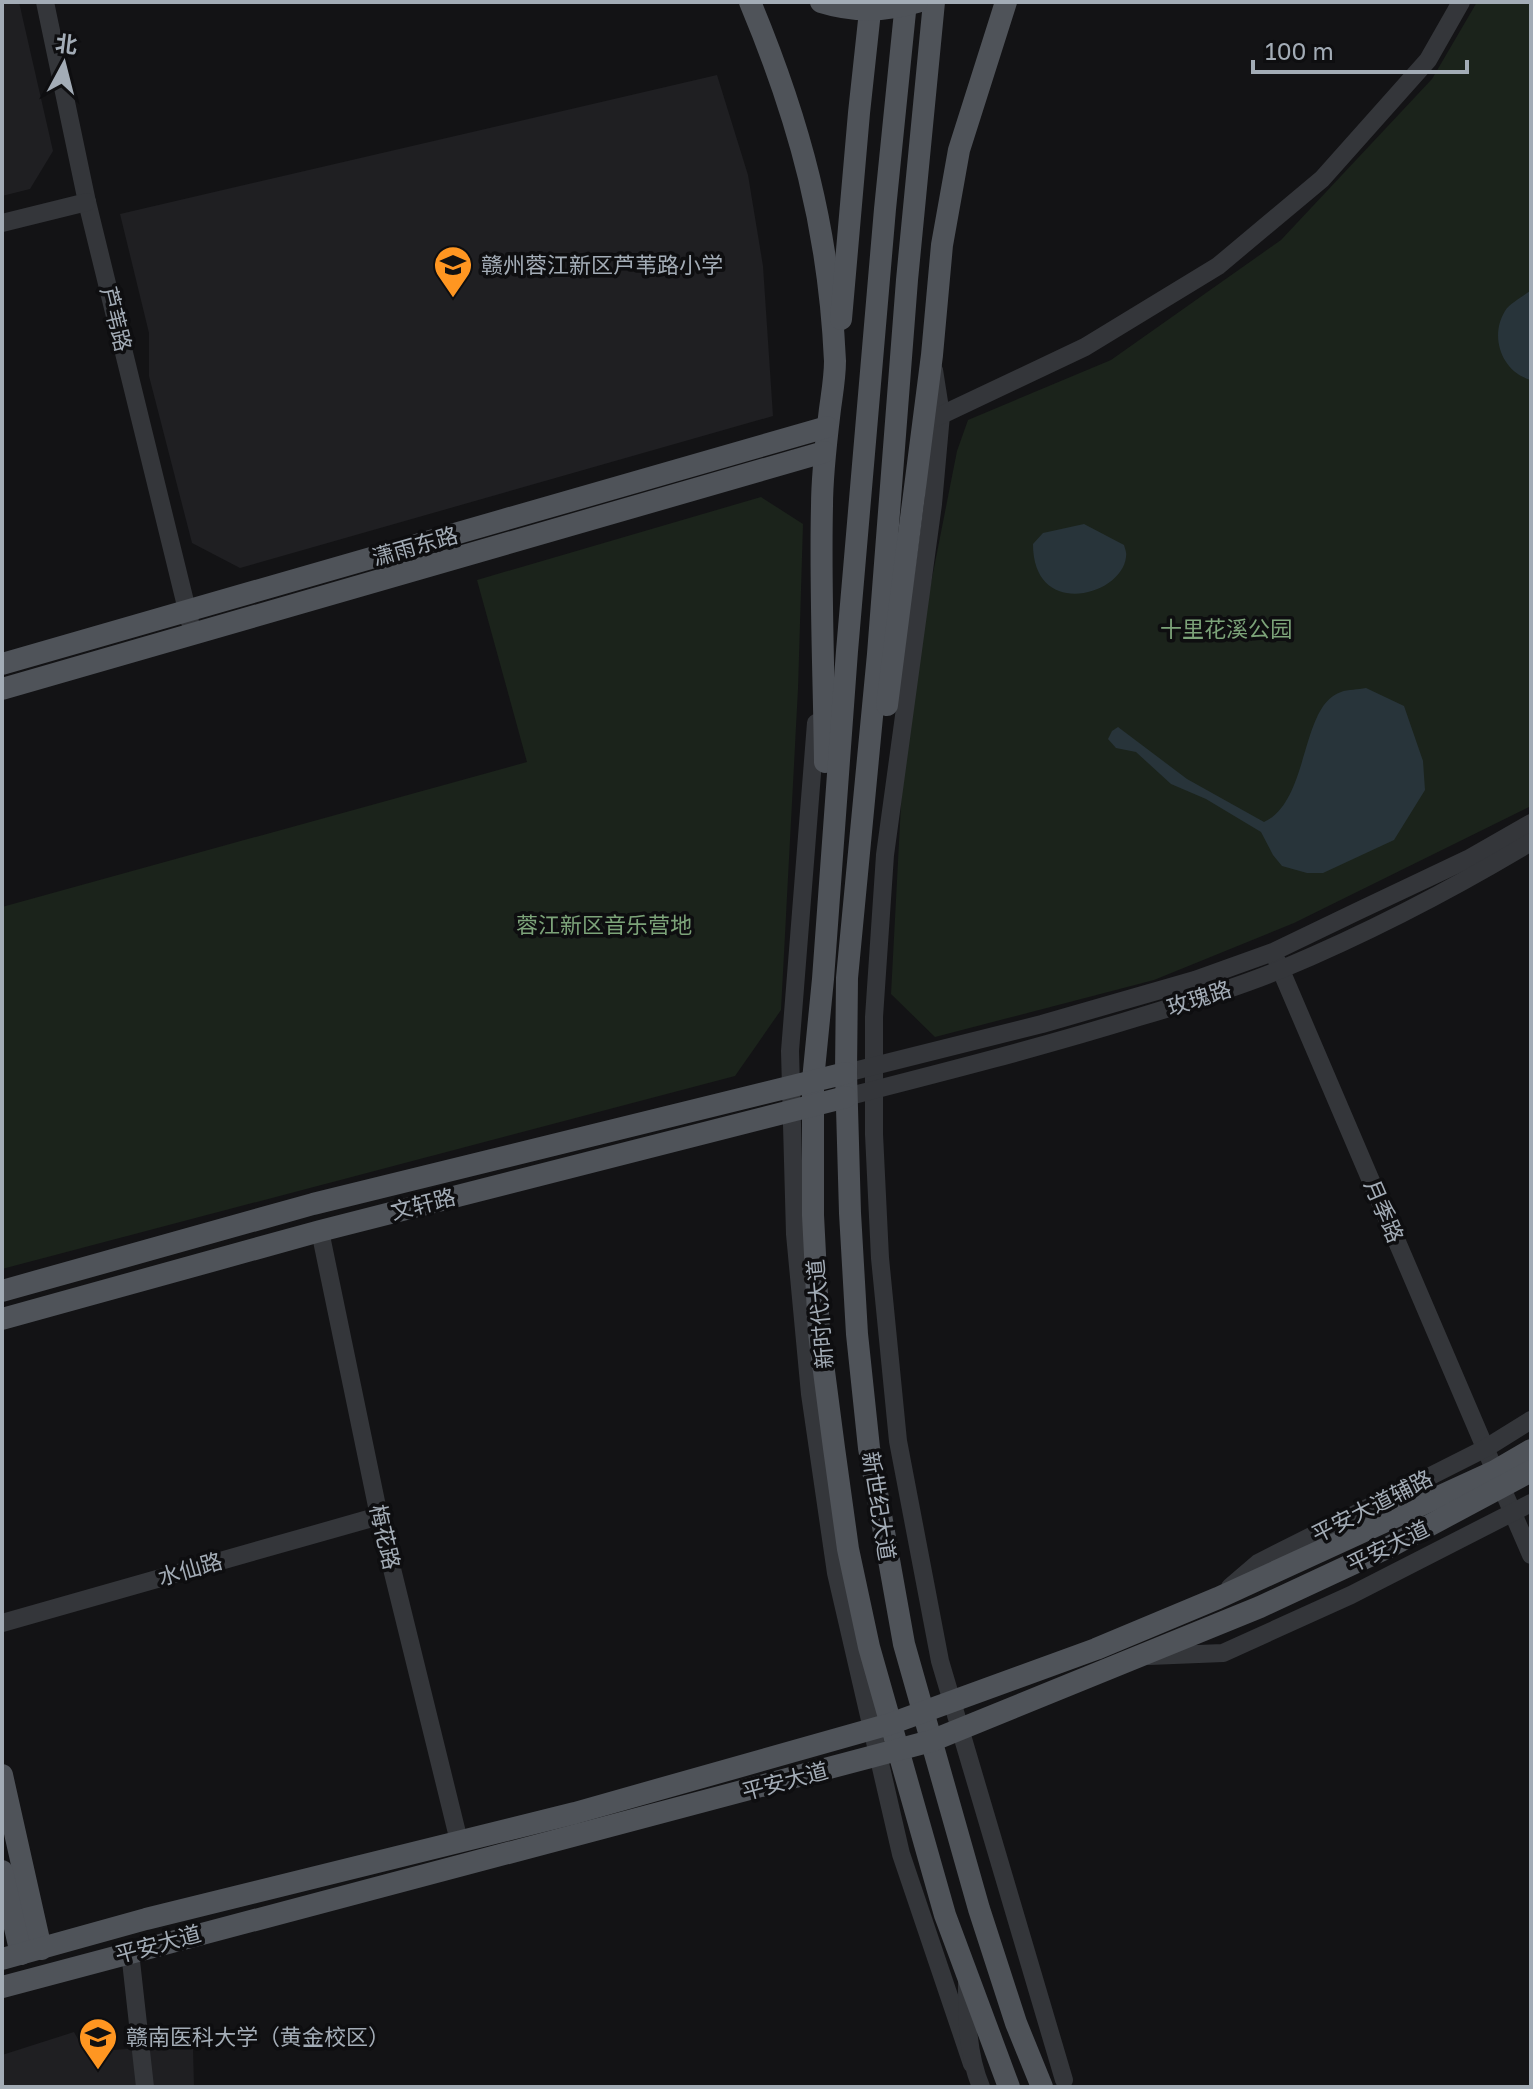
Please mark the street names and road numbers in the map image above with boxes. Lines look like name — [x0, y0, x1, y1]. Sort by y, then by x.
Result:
street label: 芦苇路 — [95, 284, 138, 354]
street label: 潇雨东路 — [369, 520, 461, 571]
street label: 玫瑰路 — [1163, 974, 1234, 1021]
street label: 月季路 — [1359, 1175, 1410, 1246]
street label: 文轩路 — [388, 1182, 458, 1225]
street label: 新时代大道 — [801, 1258, 838, 1370]
street label: 新世纪大道 — [858, 1449, 901, 1562]
street label: 平安大道辅路 — [1307, 1464, 1437, 1548]
street label: 梅花路 — [365, 1502, 406, 1572]
street label: 平安大道 — [1343, 1515, 1433, 1577]
street label: 水仙路 — [154, 1546, 225, 1591]
street label: 平安大道 — [739, 1756, 831, 1805]
street label: 平安大道 — [112, 1919, 204, 1968]

